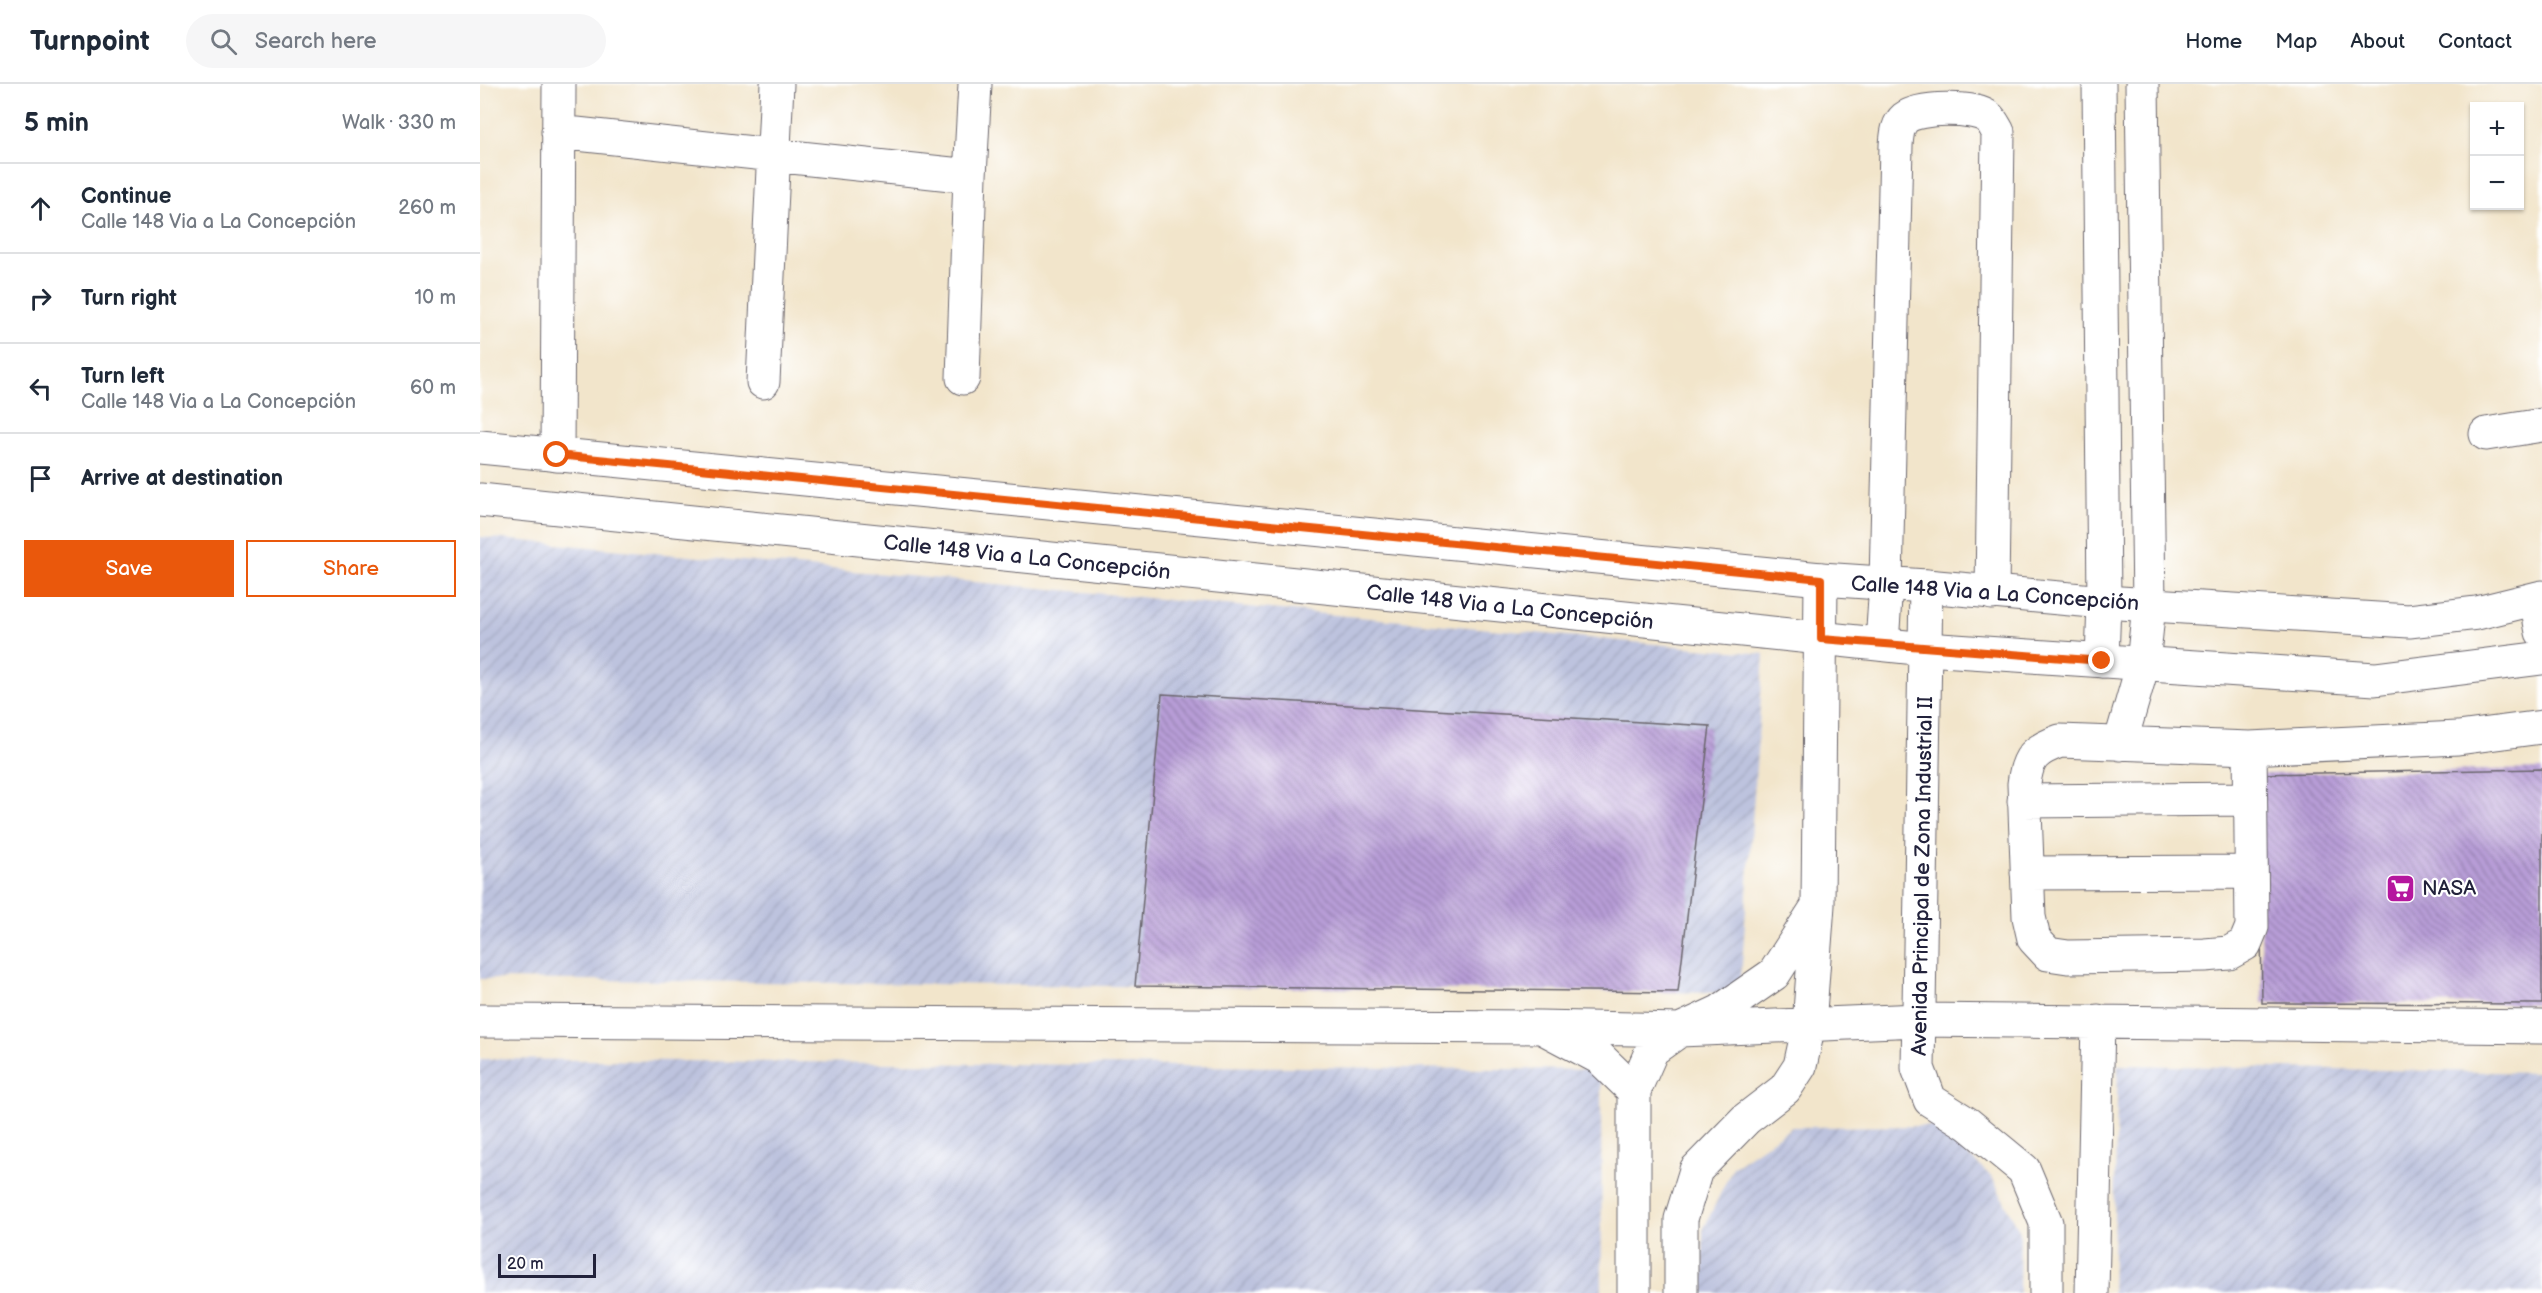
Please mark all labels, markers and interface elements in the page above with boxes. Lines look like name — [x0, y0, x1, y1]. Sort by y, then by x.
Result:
search box — [186, 14, 606, 68]
text: Turnpoint — [30, 25, 150, 58]
icon: search — [207, 25, 240, 58]
text: Search here — [255, 28, 377, 55]
text: Home — [2185, 29, 2242, 54]
text: Map — [2275, 29, 2317, 54]
text: About — [2350, 29, 2405, 54]
text: Contact — [2438, 29, 2512, 54]
map controls — [2470, 102, 2524, 210]
button: + — [2470, 102, 2524, 156]
text: 5 min — [24, 108, 89, 139]
text: Walk · 330 m — [342, 111, 456, 135]
button: − — [2470, 156, 2524, 210]
text: Continue — [81, 183, 171, 210]
icon: ahead — [24, 192, 57, 225]
text: 260 m — [398, 196, 456, 220]
text: Calle 148 Via a La Concepción — [81, 210, 356, 234]
icon: right — [24, 282, 57, 315]
text: Turn right — [81, 285, 177, 312]
text: 10 m — [415, 286, 456, 310]
text: Turn left — [81, 363, 165, 390]
icon: left — [24, 372, 57, 405]
text: 60 m — [410, 376, 456, 400]
text: Calle 148 Via a La Concepción — [81, 390, 356, 414]
route start — [543, 441, 569, 467]
icon: arrive — [24, 462, 57, 495]
text: Arrive at destination — [81, 465, 283, 492]
street label: Calle 148 Via a La Concepción — [882, 530, 1172, 585]
button: Save — [24, 540, 234, 597]
button: Share — [246, 540, 456, 597]
street label: Calle 148 Via a La Concepción — [1850, 571, 2140, 616]
street label: Calle 148 Via a La Concepción — [1365, 580, 1655, 635]
route end — [2088, 647, 2114, 673]
street label: Avenida Principal de Zona Industrial II — [1907, 696, 1938, 1056]
supermarket icon: NASA — [2385, 872, 2417, 904]
place label: NASA — [2422, 876, 2476, 901]
scale bar — [498, 1251, 596, 1278]
text: 20 m — [507, 1255, 543, 1274]

